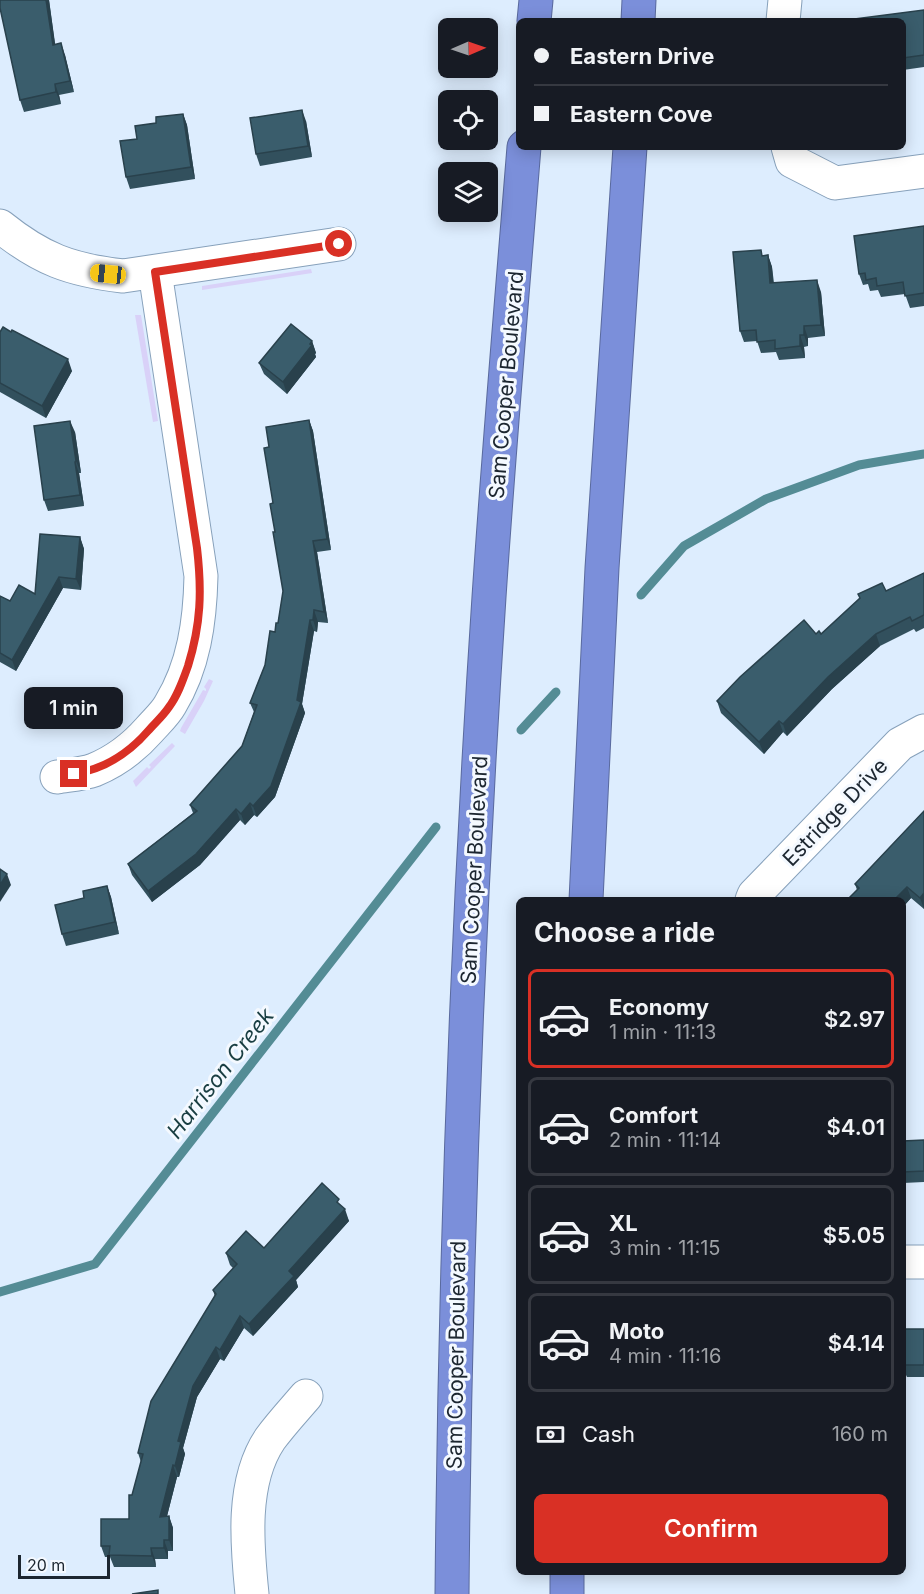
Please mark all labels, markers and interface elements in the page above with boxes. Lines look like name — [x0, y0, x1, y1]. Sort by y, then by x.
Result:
north arrow — [438, 18, 498, 78]
map controls — [438, 18, 498, 222]
text: Eastern Drive — [570, 43, 714, 69]
button: locate — [438, 90, 498, 150]
text: Eastern Cove — [570, 101, 713, 127]
button: layers — [438, 162, 498, 222]
route start — [325, 230, 352, 257]
car — [89, 263, 127, 285]
street label: Sam Cooper Boulevard — [484, 270, 528, 500]
callout: 1 min — [25, 687, 124, 729]
text: 1 min — [49, 696, 98, 720]
street label: Estridge Drive — [777, 753, 893, 871]
street label: Sam Cooper Boulevard — [456, 755, 492, 985]
route end — [60, 760, 87, 787]
text: Choose a ride — [534, 916, 715, 949]
icon: car — [537, 992, 591, 1046]
text: Economy — [609, 994, 709, 1020]
water label: Harrison Creek — [161, 1002, 279, 1143]
text: $2.97 — [824, 1006, 885, 1032]
text: 1 min · 11:13 — [609, 1020, 716, 1044]
icon: car — [537, 1100, 591, 1154]
text: Comfort — [609, 1102, 698, 1128]
text: $4.01 — [827, 1114, 885, 1140]
text: 2 min · 11:14 — [609, 1128, 721, 1152]
icon: car — [537, 1208, 591, 1262]
text: XL — [609, 1210, 638, 1236]
text: $5.05 — [823, 1222, 885, 1248]
text: 3 min · 11:15 — [609, 1236, 721, 1260]
street label: Sam Cooper Boulevard — [442, 1241, 470, 1469]
icon: car — [537, 1316, 591, 1370]
text: Moto — [609, 1318, 664, 1344]
text: $4.14 — [828, 1330, 885, 1356]
text: 4 min · 11:16 — [609, 1344, 721, 1368]
icon: cash — [534, 1418, 567, 1451]
text: Cash — [582, 1421, 635, 1447]
text: 160 m — [832, 1422, 888, 1446]
button: Confirm — [534, 1494, 888, 1563]
scale bar — [18, 1552, 110, 1580]
text: 20 m — [27, 1555, 65, 1575]

